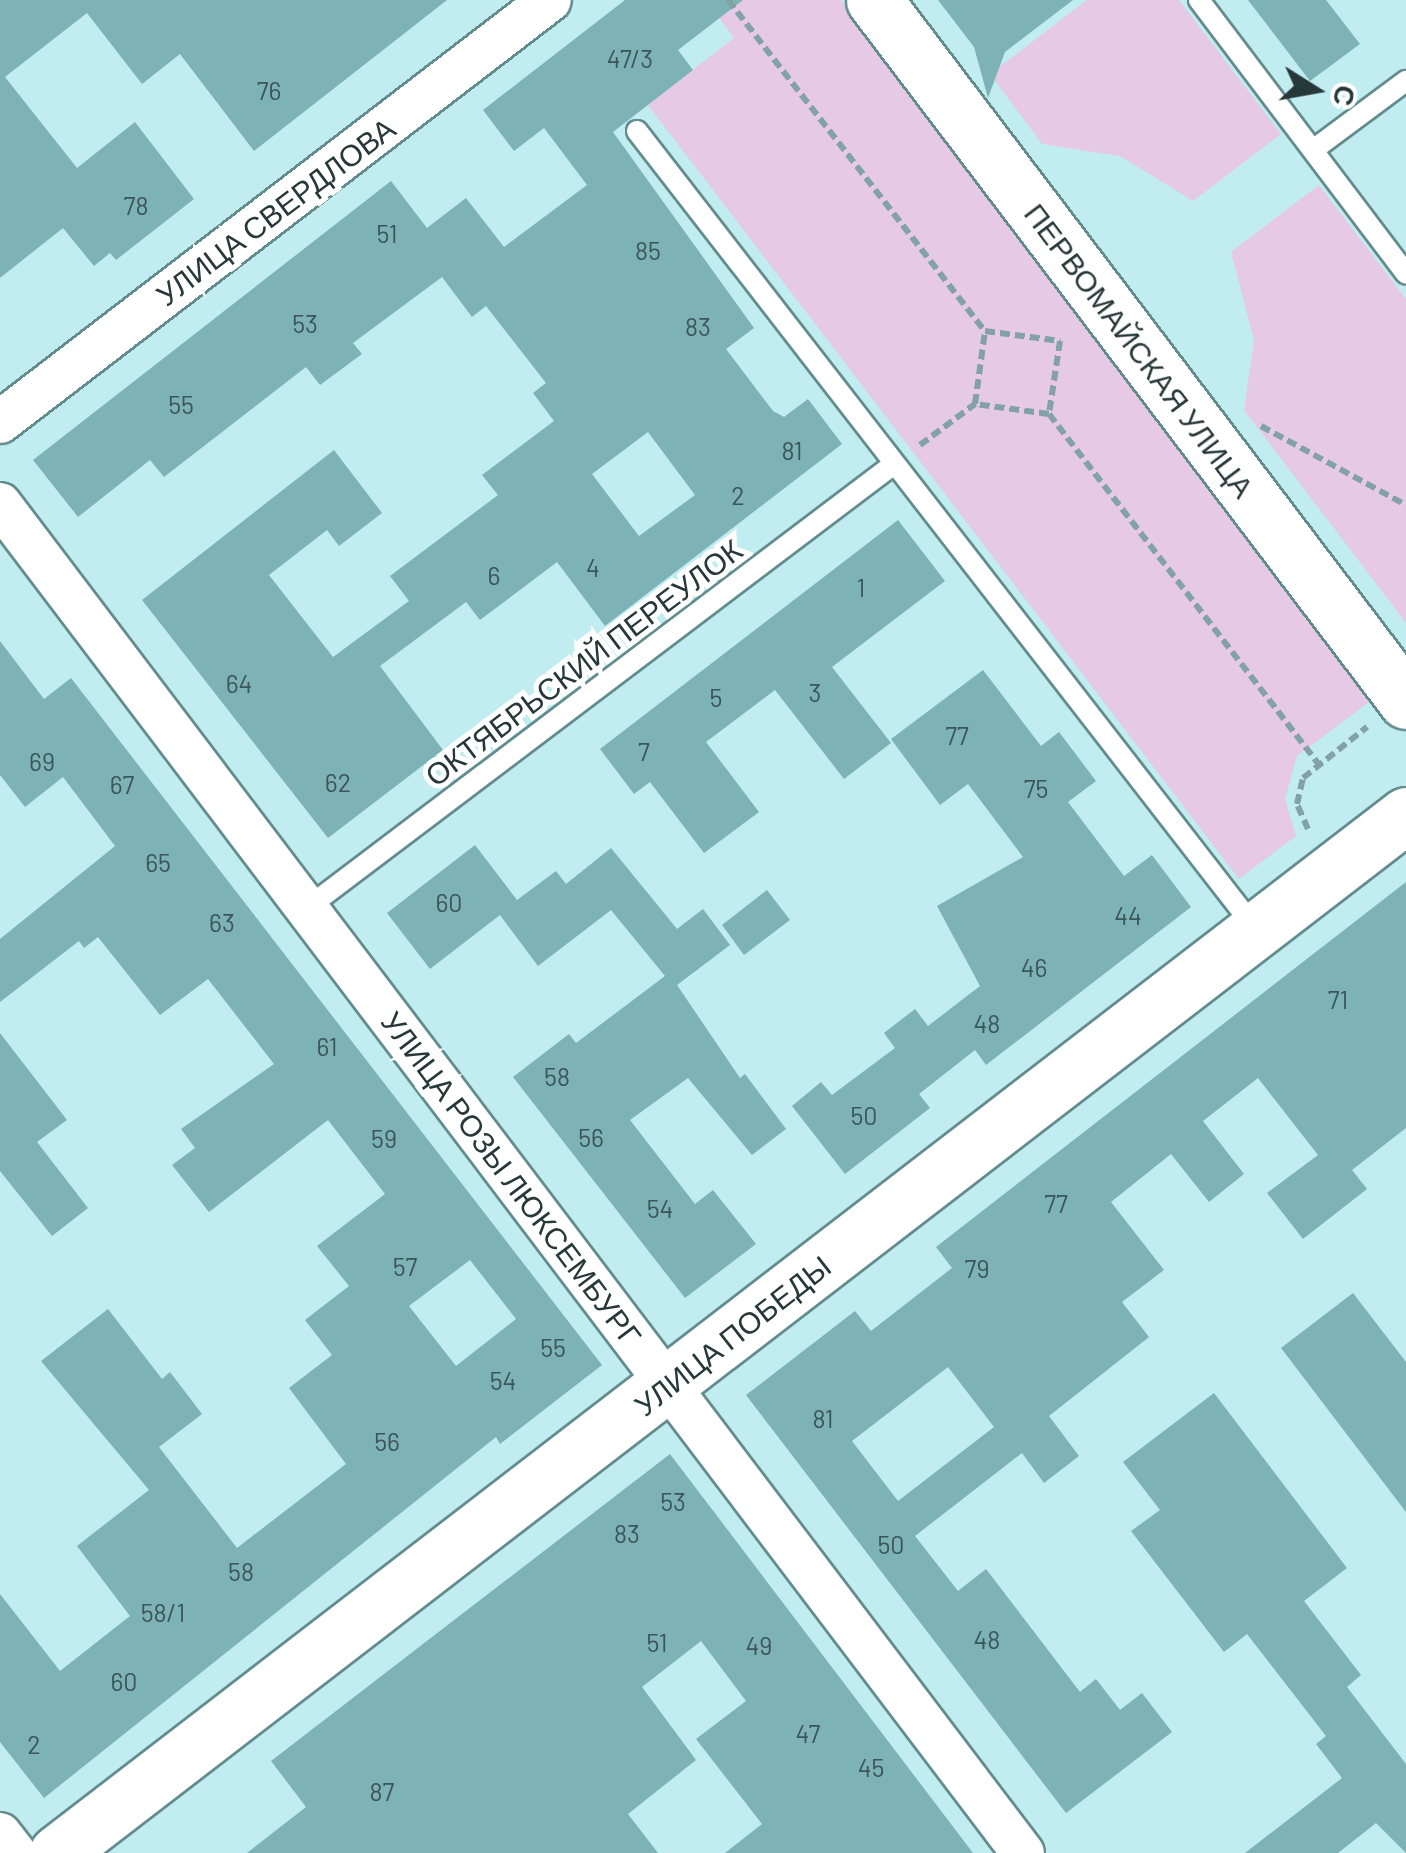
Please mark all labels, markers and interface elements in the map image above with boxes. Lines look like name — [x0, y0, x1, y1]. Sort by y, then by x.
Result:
north arrow — [1266, 40, 1366, 140]
house number: 47/3 — [607, 43, 653, 73]
house number: 76 — [257, 75, 281, 105]
text: С — [1327, 83, 1364, 109]
street label: УЛИЦА СВЕРДЛОВА — [149, 109, 401, 313]
house number: 78 — [124, 190, 148, 220]
street label: ПЕРВОМАЙСКАЯ УЛИЦА — [1018, 196, 1262, 504]
house number: 51 — [377, 218, 397, 248]
house number: 85 — [635, 235, 661, 265]
house number: 53 — [292, 308, 318, 338]
house number: 83 — [685, 311, 711, 341]
house number: 55 — [168, 389, 194, 419]
house number: 81 — [781, 435, 803, 465]
house number: 2 — [731, 480, 745, 510]
street label: ОКТЯБРЬСКИЙ ПЕРЕУЛОК — [418, 531, 748, 793]
house number: 4 — [586, 552, 600, 582]
house number: 6 — [488, 560, 500, 590]
house number: 1 — [857, 572, 865, 602]
house number: 64 — [226, 668, 252, 698]
house number: 3 — [809, 677, 821, 707]
house number: 5 — [710, 682, 722, 712]
house number: 77 — [945, 720, 969, 750]
house number: 7 — [638, 736, 650, 766]
house number: 69 — [29, 746, 55, 776]
house number: 62 — [325, 767, 351, 797]
house number: 67 — [110, 769, 134, 799]
house number: 75 — [1024, 773, 1048, 803]
house number: 65 — [145, 847, 171, 877]
house number: 60 — [436, 887, 462, 917]
house number: 44 — [1114, 900, 1142, 930]
house number: 63 — [209, 907, 235, 937]
house number: 46 — [1021, 952, 1047, 982]
house number: 71 — [1328, 984, 1348, 1014]
street label: УЛИЦА РОЗЫ ЛЮКСЕМБУРГ — [375, 1004, 649, 1352]
house number: 48 — [974, 1008, 1000, 1038]
house number: 61 — [316, 1031, 338, 1061]
house number: 58 — [544, 1061, 570, 1091]
house number: 50 — [851, 1100, 877, 1130]
house number: 56 — [578, 1122, 604, 1152]
house number: 59 — [371, 1123, 397, 1153]
house number: 77 — [1044, 1188, 1068, 1218]
house number: 54 — [647, 1193, 673, 1223]
street label: УЛИЦА ПОБЕДЫ — [627, 1247, 837, 1423]
house number: 57 — [393, 1251, 417, 1281]
house number: 79 — [965, 1253, 989, 1283]
house number: 55 — [540, 1332, 566, 1362]
house number: 54 — [490, 1365, 516, 1395]
house number: 81 — [812, 1403, 834, 1433]
house number: 56 — [374, 1426, 400, 1456]
house number: 53 — [660, 1486, 686, 1516]
house number: 83 — [614, 1518, 640, 1548]
house number: 50 — [878, 1529, 904, 1559]
house number: 58 — [228, 1556, 254, 1586]
house number: 58/1 — [141, 1597, 185, 1627]
house number: 48 — [974, 1624, 1000, 1654]
house number: 51 — [647, 1627, 667, 1657]
house number: 49 — [746, 1630, 772, 1660]
house number: 60 — [111, 1666, 137, 1696]
house number: 47 — [796, 1718, 820, 1748]
house number: 2 — [27, 1729, 41, 1759]
house number: 45 — [858, 1752, 884, 1782]
house number: 87 — [370, 1776, 394, 1806]

